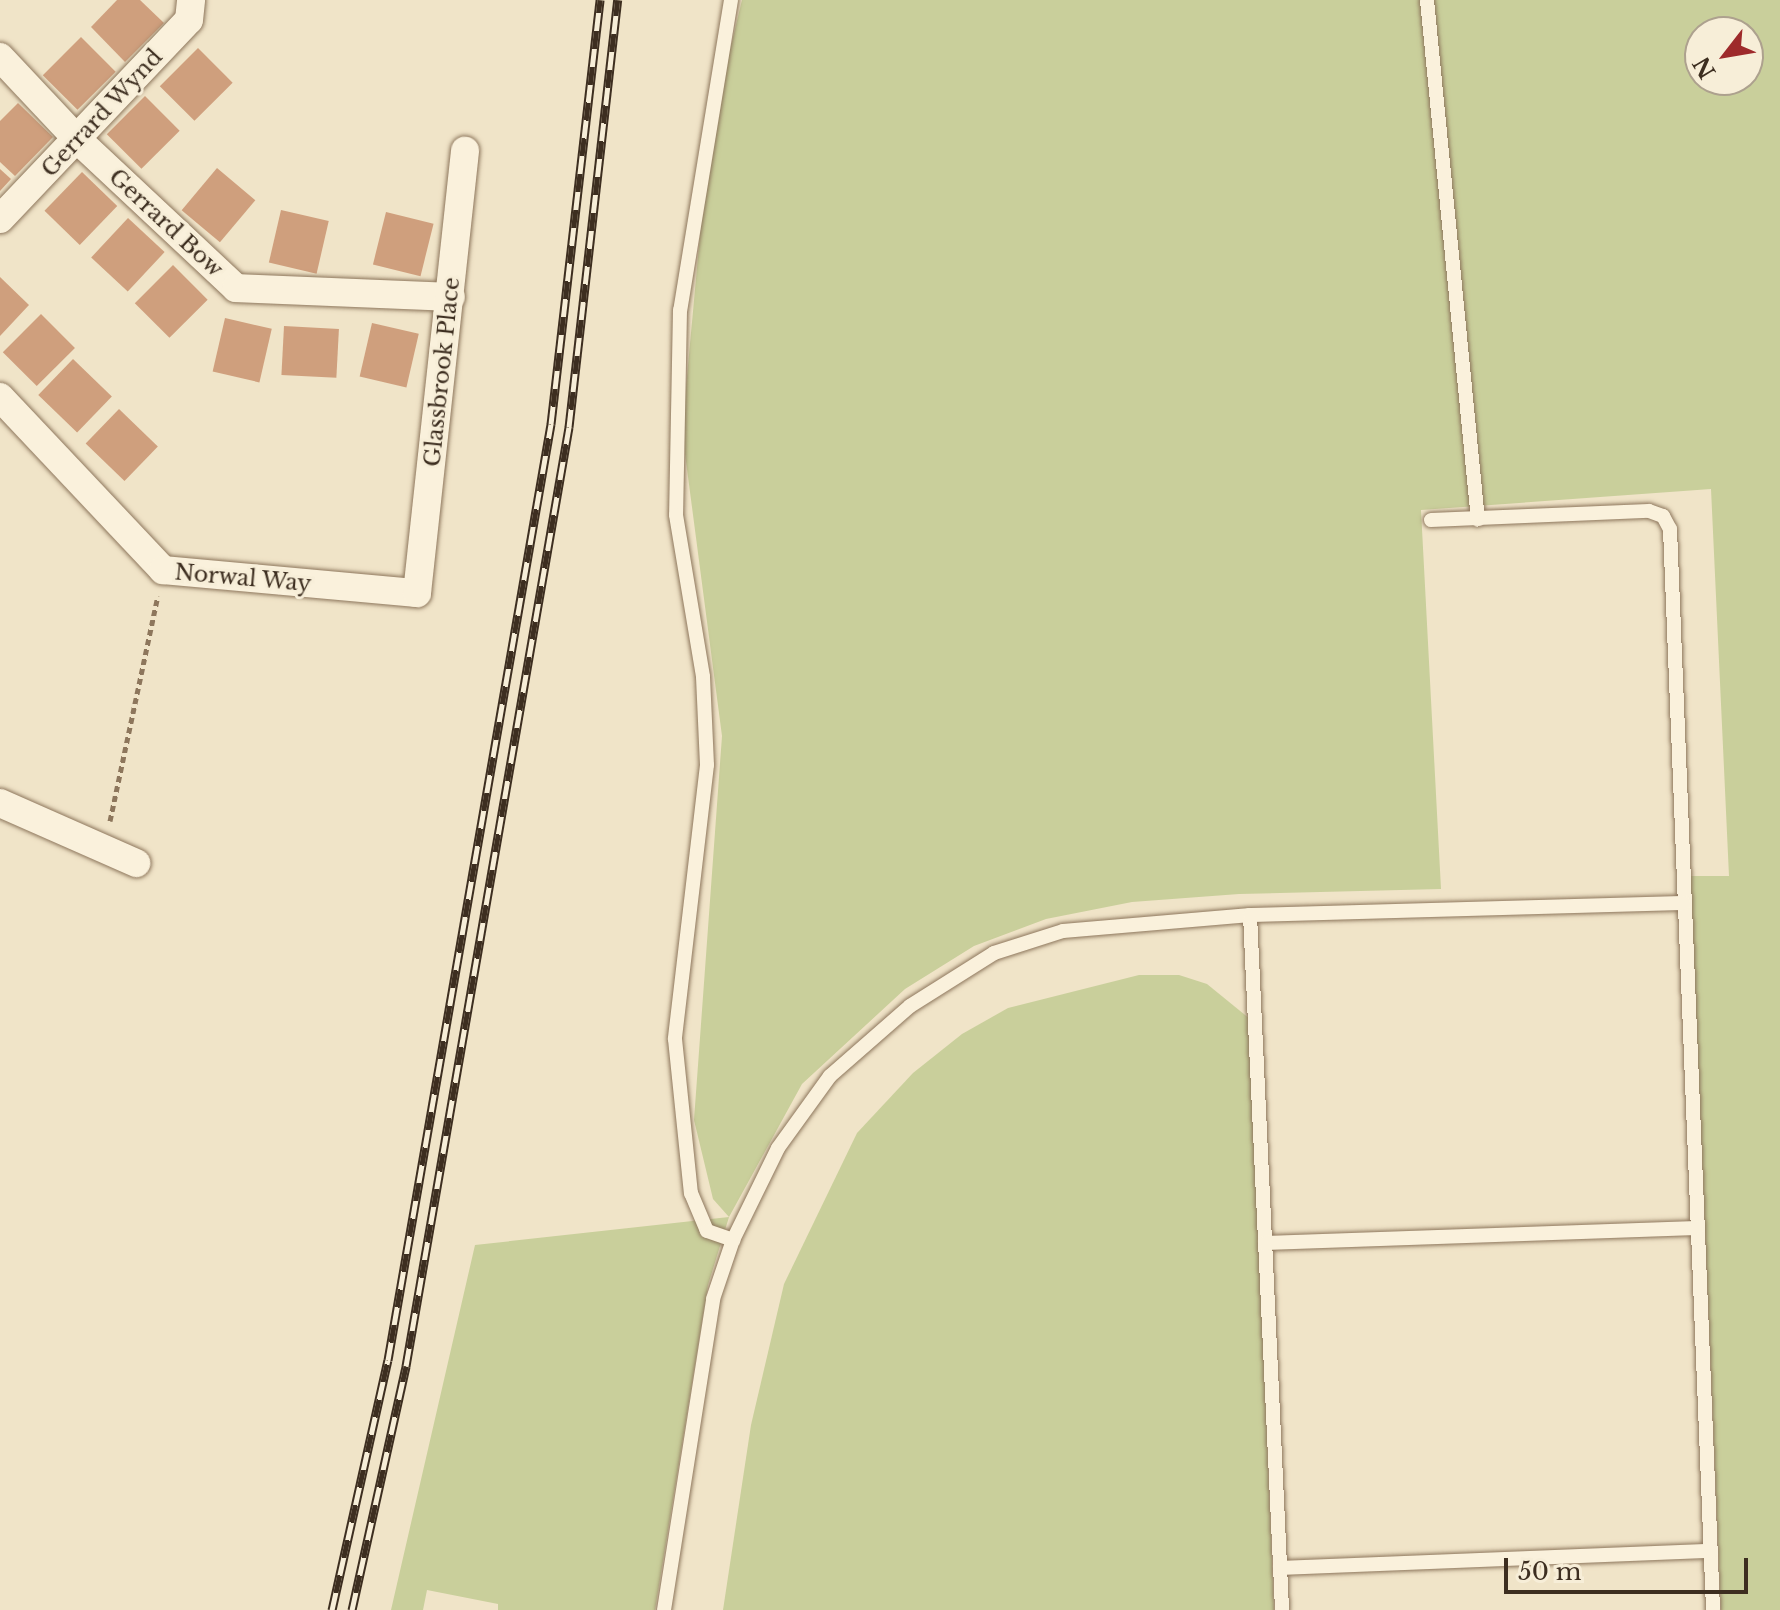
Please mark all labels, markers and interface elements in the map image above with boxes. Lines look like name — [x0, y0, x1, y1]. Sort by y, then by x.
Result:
north arrow — [1684, 16, 1764, 96]
street label: Gerrard Wynd — [36, 43, 168, 183]
text: N — [1688, 52, 1722, 83]
street label: Gerrard Bow — [104, 164, 228, 282]
street label: Glassbrook Place — [419, 276, 465, 468]
street label: Norwal Way — [173, 559, 313, 597]
scale bar — [1508, 1542, 1752, 1592]
text: 50 m — [1518, 1557, 1581, 1586]

